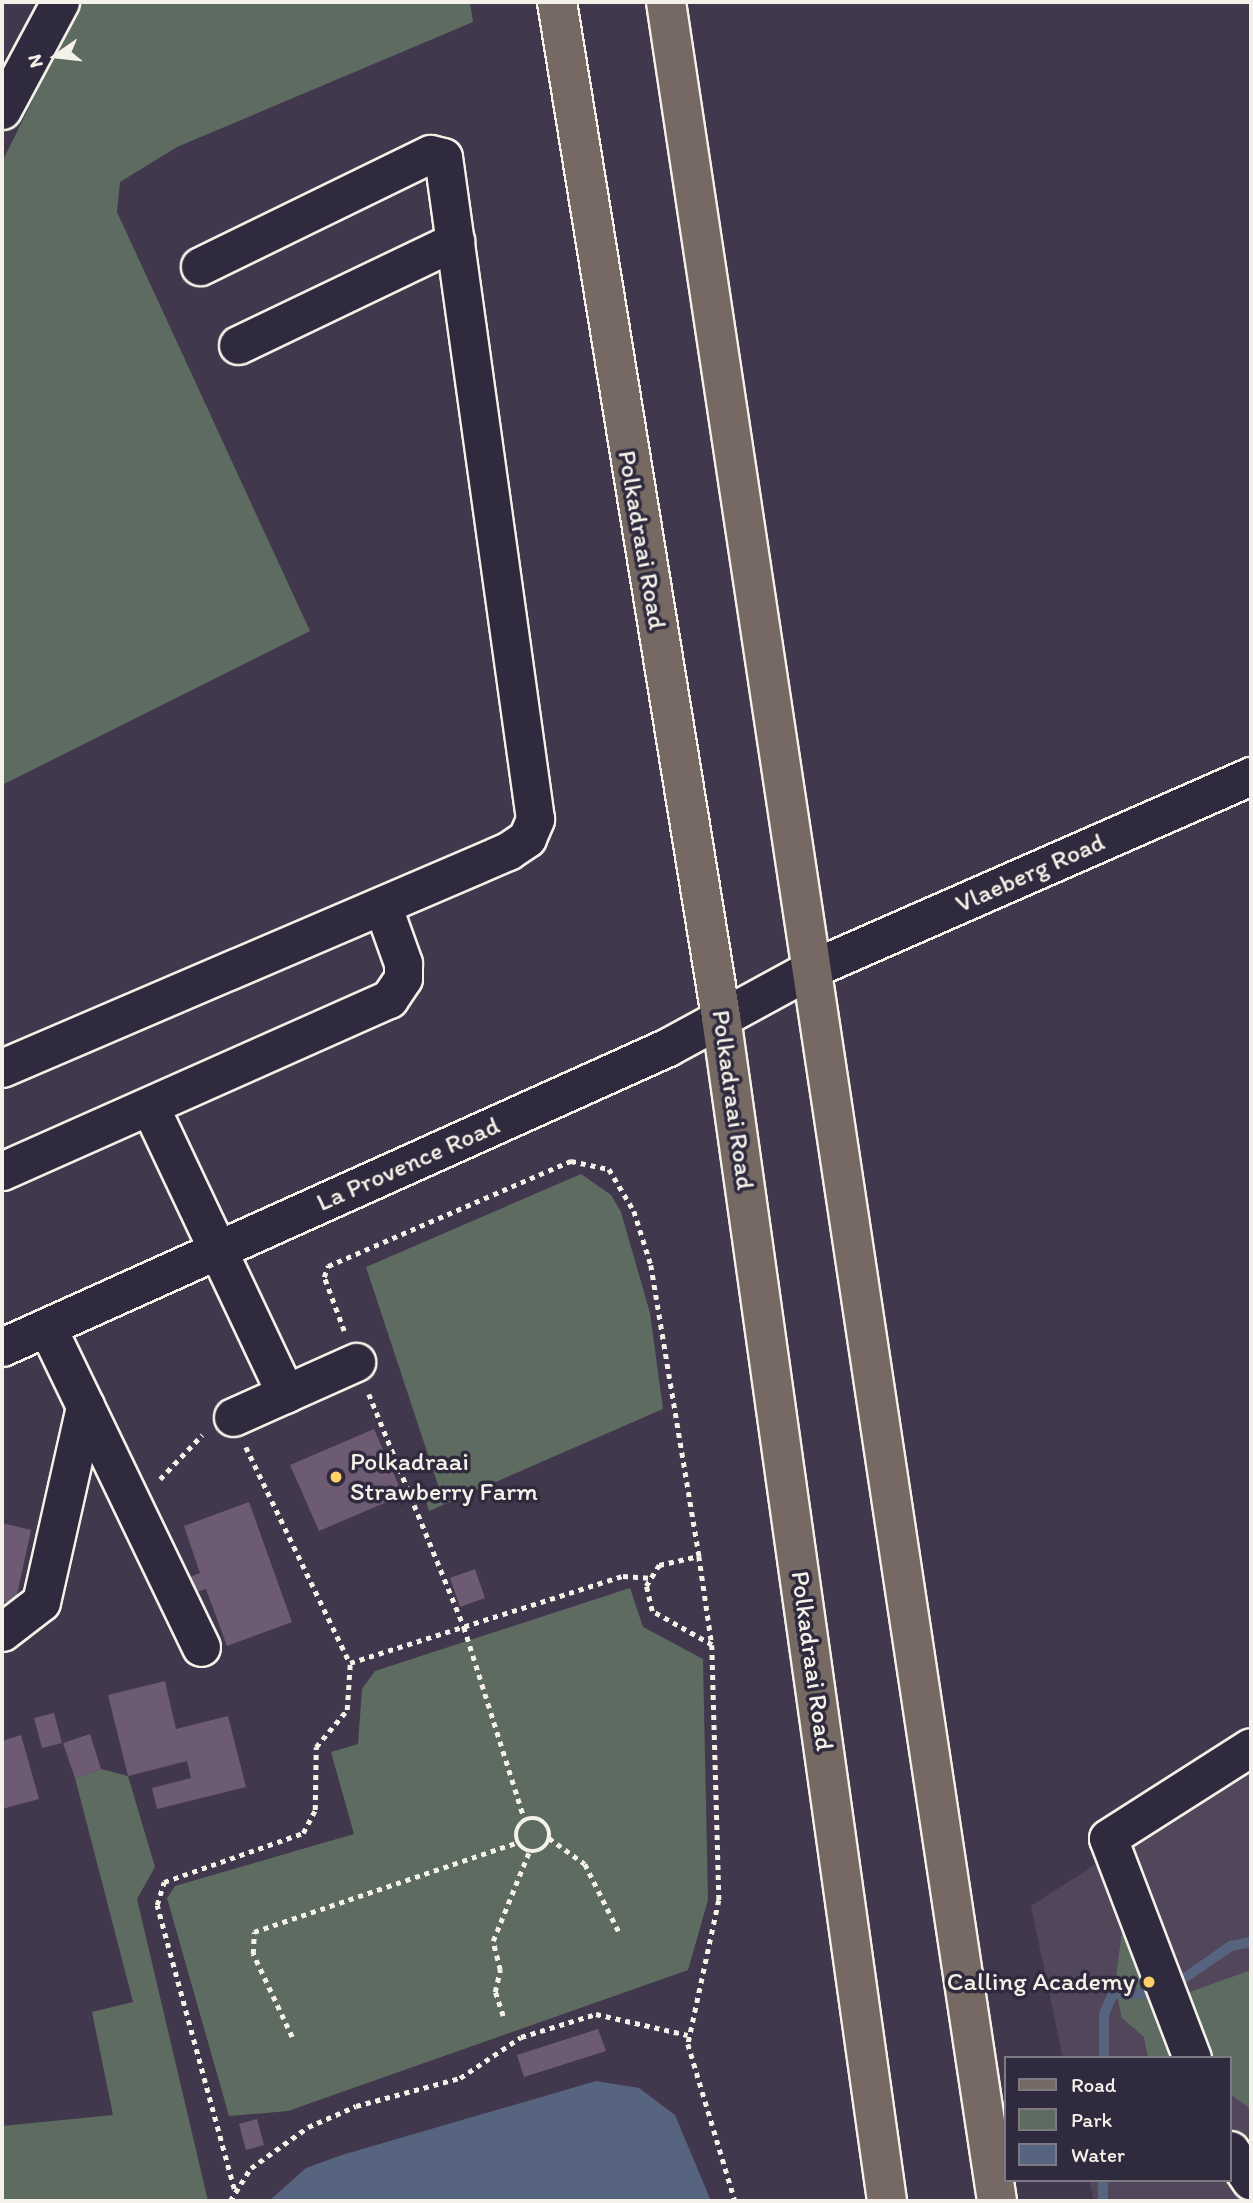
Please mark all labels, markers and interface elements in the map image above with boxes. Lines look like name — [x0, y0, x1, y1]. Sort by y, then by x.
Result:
north arrow — [21, 21, 91, 91]
text: N — [22, 52, 48, 70]
street label: Polkadraai Road — [611, 448, 673, 632]
street label: Vlaeberg Road — [951, 826, 1109, 920]
street label: Polkadraai Road — [705, 1008, 761, 1192]
street label: La Provence Road — [312, 1110, 504, 1218]
place label: Polkadraai Strawberry Farm — [350, 1446, 537, 1508]
marker: Polkadraai Strawberry Farm — [328, 1469, 344, 1485]
street label: Polkadraai Road — [784, 1569, 840, 1753]
place label: Calling Academy — [947, 1966, 1135, 1998]
marker: Calling Academy — [1141, 1974, 1157, 1990]
legend — [1004, 2056, 1232, 2182]
text: Road — [1071, 2072, 1116, 2097]
text: Park — [1071, 2107, 1112, 2132]
text: Water — [1071, 2142, 1125, 2167]

